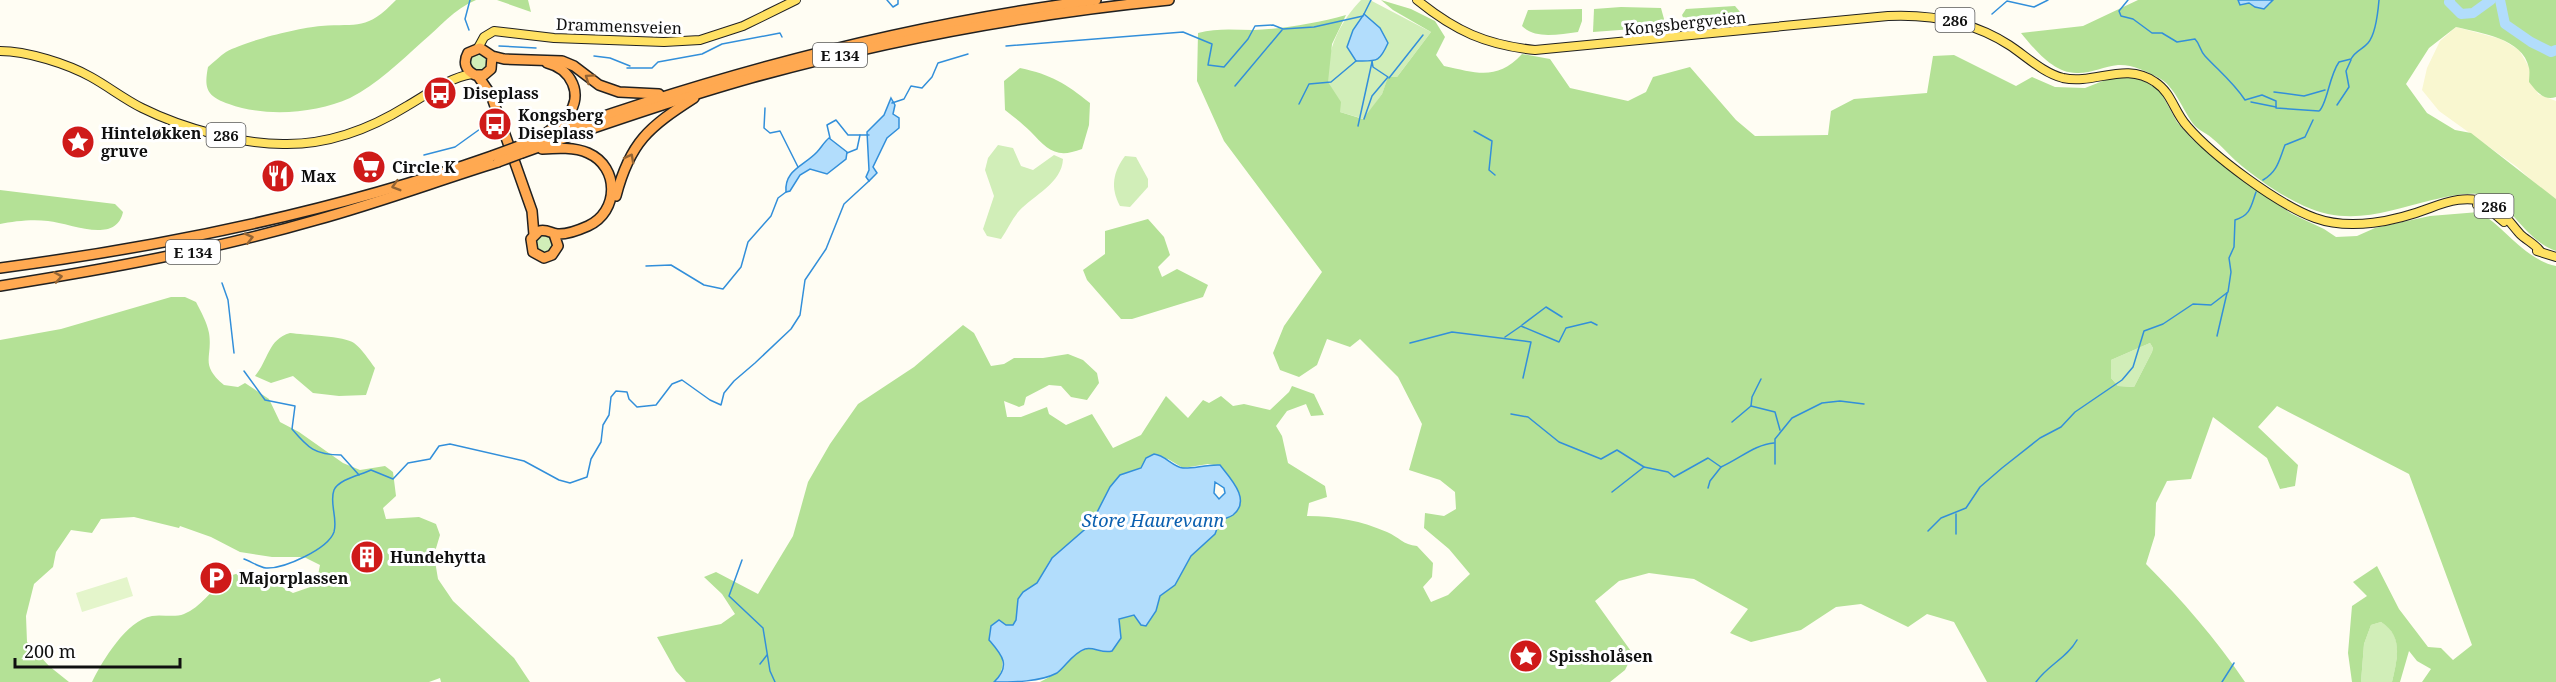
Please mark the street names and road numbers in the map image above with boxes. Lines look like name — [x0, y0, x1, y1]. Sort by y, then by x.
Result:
street label: Kongsbergveien — [1623, 6, 1747, 40]
road number: 286 — [1936, 8, 1974, 32]
street label: Drammensveien — [556, 13, 682, 39]
road number: E 134 — [813, 43, 867, 67]
road number: 286 — [206, 123, 246, 147]
road number: 286 — [2474, 194, 2514, 218]
road number: E 134 — [166, 240, 220, 264]

